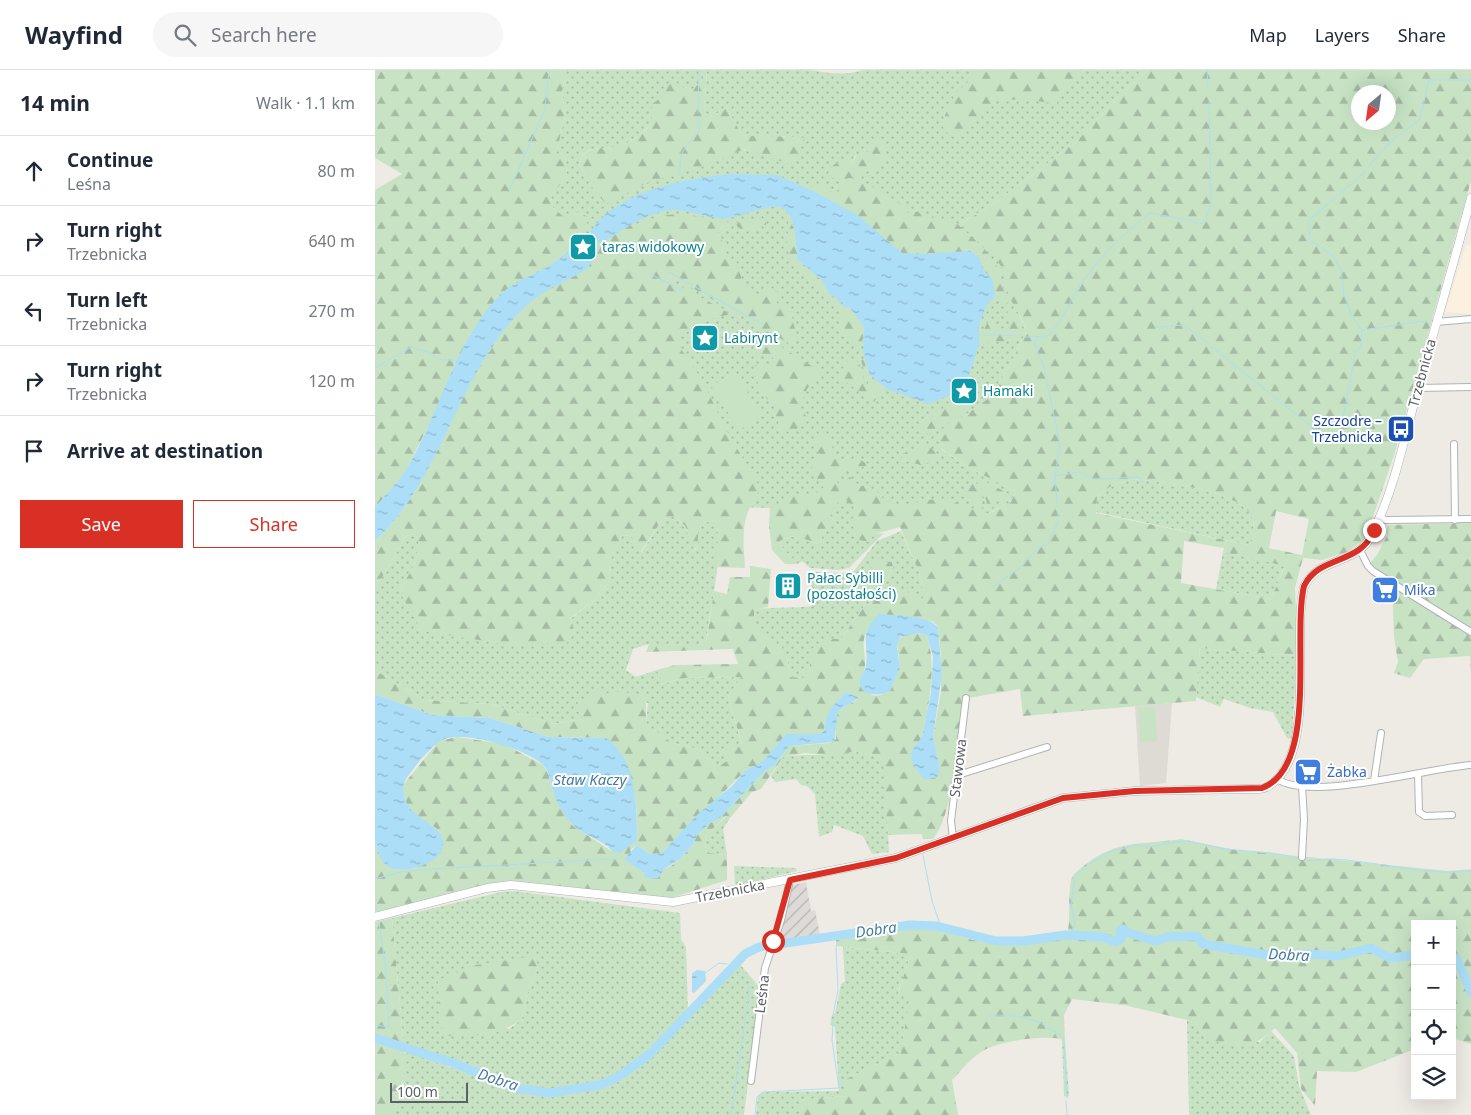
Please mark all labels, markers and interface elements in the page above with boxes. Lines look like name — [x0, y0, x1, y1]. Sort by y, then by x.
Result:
search box — [153, 12, 503, 57]
text: Wayfind — [25, 18, 123, 51]
icon: search — [171, 21, 199, 49]
text: Search here — [211, 22, 317, 48]
text: Map — [1249, 23, 1287, 47]
text: Layers — [1315, 23, 1370, 47]
text: Share — [1398, 23, 1446, 47]
north arrow — [1351, 85, 1396, 130]
text: 14 min — [20, 89, 90, 117]
text: Walk · 1.1 km — [256, 92, 355, 114]
text: Continue — [67, 147, 153, 173]
icon: ahead — [20, 157, 48, 185]
text: 80 m — [318, 160, 355, 182]
text: Leśna — [67, 173, 111, 195]
text: Turn right — [67, 217, 162, 243]
icon: right — [20, 227, 48, 255]
text: 640 m — [308, 230, 355, 252]
place icon: taras widokowy — [568, 232, 598, 262]
place label: taras widokowy — [602, 237, 705, 256]
text: Trzebnicka — [67, 243, 147, 265]
text: Turn left — [67, 287, 148, 313]
icon: left — [20, 297, 48, 325]
text: 270 m — [308, 300, 355, 322]
text: Trzebnicka — [67, 313, 147, 335]
place icon: Labirynt — [690, 323, 720, 353]
place label: Labirynt — [724, 328, 778, 347]
street label: Trzebnicka — [1403, 336, 1440, 409]
text: Turn right — [67, 357, 162, 383]
icon: right — [20, 367, 48, 395]
text: 120 m — [308, 370, 355, 392]
place icon: Hamaki — [949, 376, 979, 406]
place label: Hamaki — [983, 381, 1033, 400]
text: Trzebnicka — [67, 383, 147, 405]
place label: Szczodre – Trzebnicka — [1312, 411, 1382, 446]
bus stop icon: Szczodre – Trzebnicka — [1386, 414, 1416, 444]
icon: arrive — [20, 437, 48, 465]
text: Arrive at destination — [67, 438, 263, 464]
button: Save — [20, 500, 183, 548]
button: Share — [193, 500, 355, 548]
route end — [1363, 519, 1386, 542]
place label: Pałac Sybilli (pozostałości) — [807, 568, 896, 603]
building icon: Pałac Sybilli (pozostałości) — [773, 571, 803, 601]
supermarket icon: Mika — [1370, 575, 1400, 605]
place label: Mika — [1404, 580, 1436, 599]
street label: Stawowa — [945, 738, 971, 798]
supermarket icon: Żabka — [1293, 757, 1323, 787]
place label: Żabka — [1327, 762, 1367, 781]
water label: Staw Kaczy — [553, 769, 628, 789]
street label: Trzebnicka — [694, 874, 766, 907]
water label: Dobra — [854, 916, 898, 942]
map controls — [1411, 920, 1456, 1100]
button: + — [1411, 920, 1456, 965]
route start — [762, 930, 785, 953]
water label: Dobra — [1268, 943, 1311, 965]
button: − — [1411, 965, 1456, 1010]
street label: Leśna — [750, 974, 773, 1014]
button: locate — [1411, 1010, 1456, 1055]
button: layers — [1411, 1055, 1456, 1100]
water label: Dobra — [476, 1063, 522, 1095]
scale bar — [390, 1080, 467, 1103]
text: 100 m — [397, 1082, 438, 1101]

